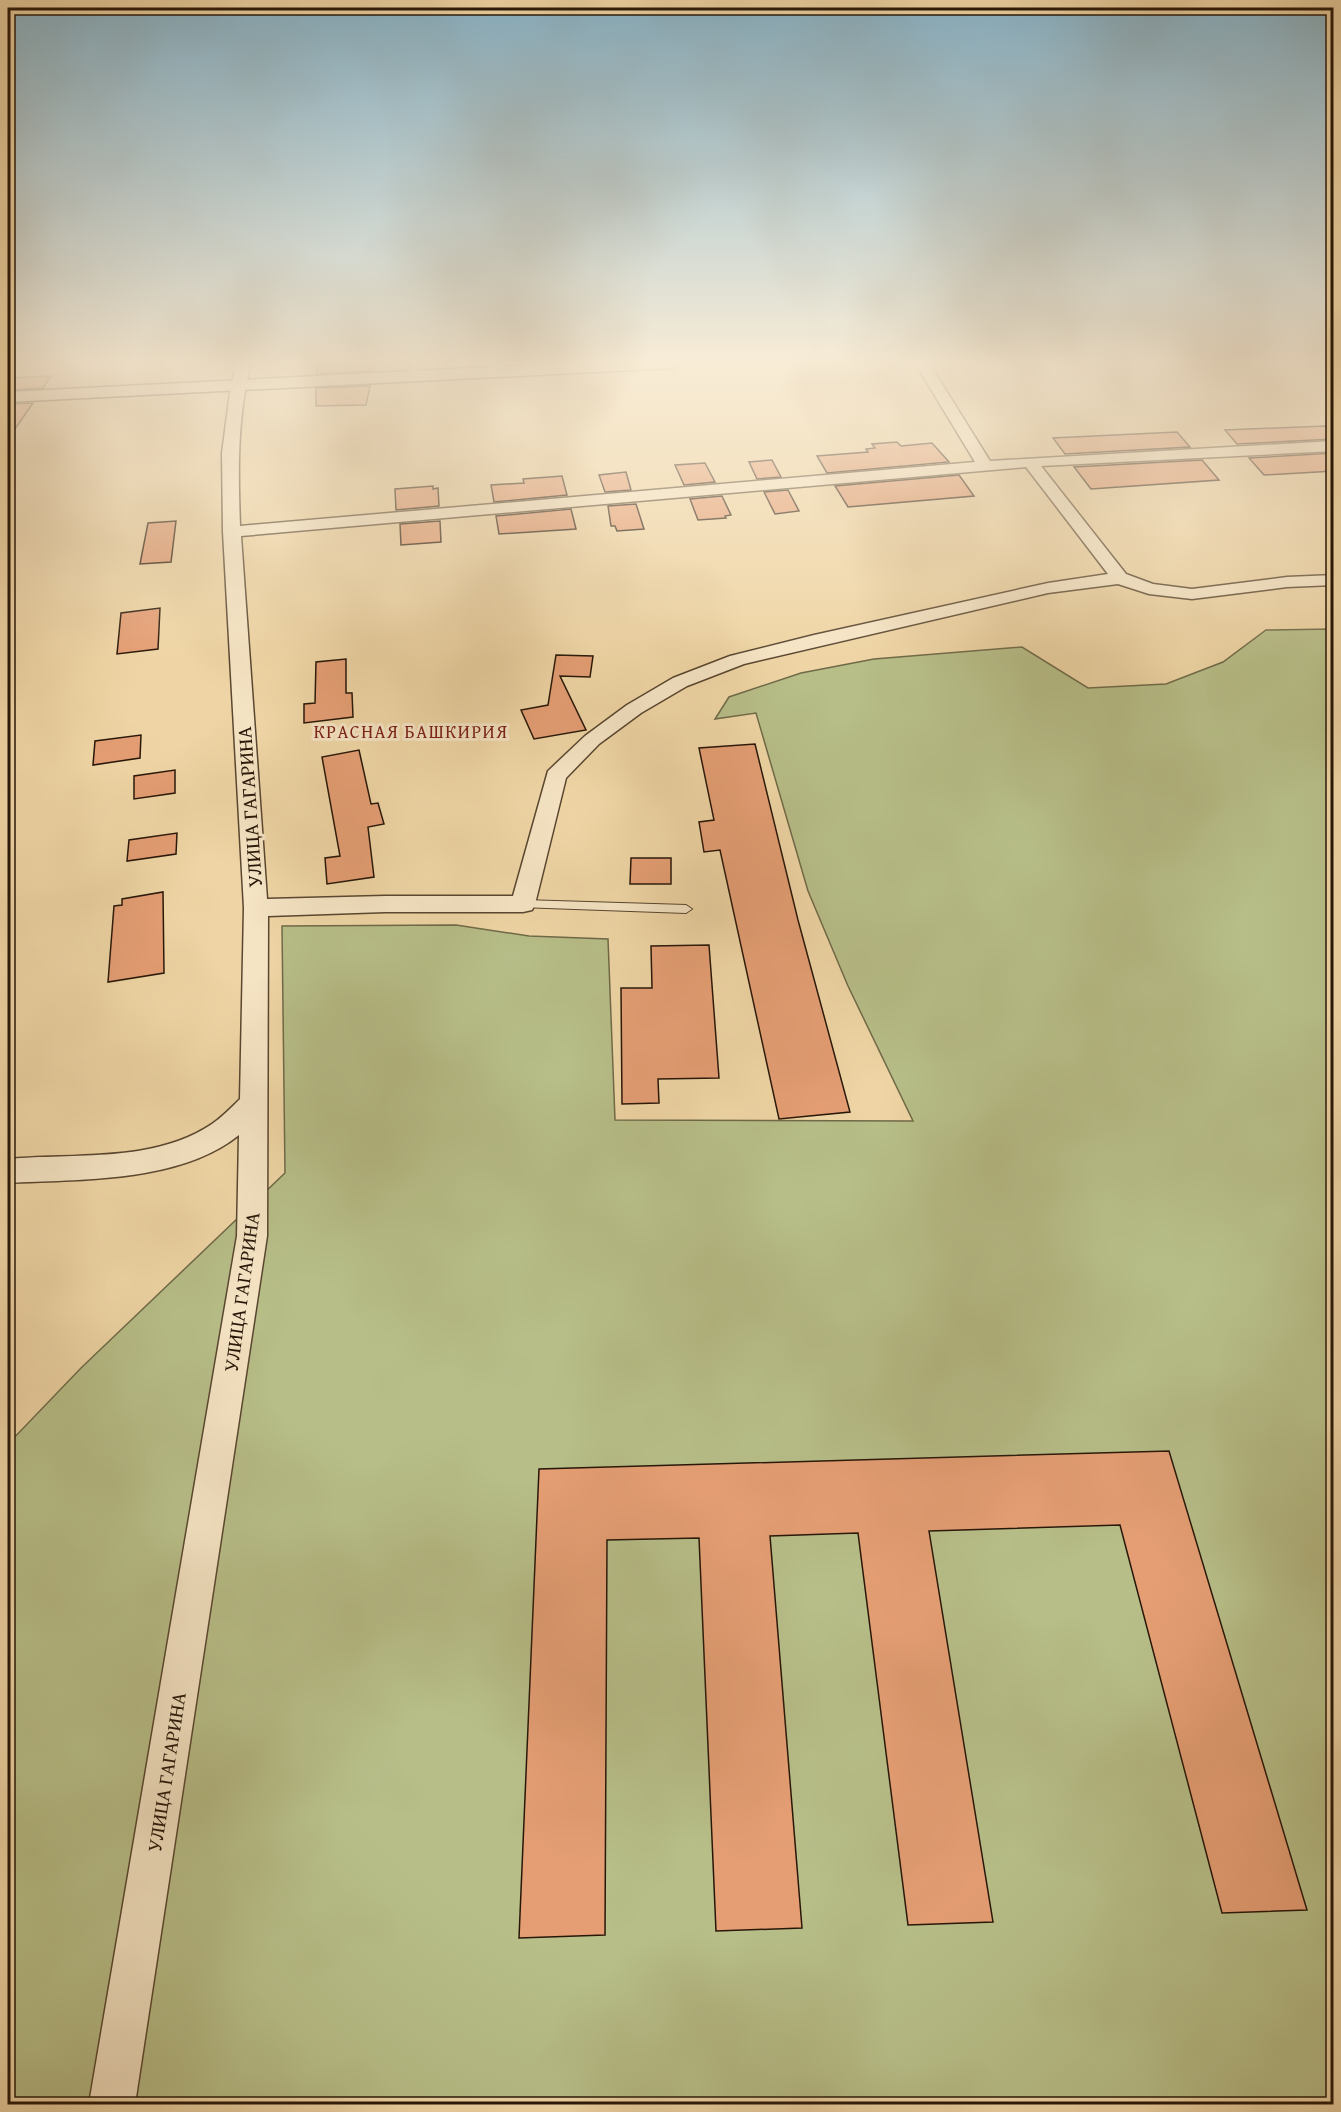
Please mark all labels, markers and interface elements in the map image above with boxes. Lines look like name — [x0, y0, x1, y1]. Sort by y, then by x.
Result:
district label: КРАСНАЯ БАШКИРИЯ — [314, 718, 508, 745]
street label: УЛИЦА ГАГАРИНА — [229, 726, 269, 888]
street label: УЛИЦА ГАГАРИНА — [215, 1210, 267, 1374]
street label: УЛИЦА ГАГАРИНА — [139, 1690, 193, 1854]

